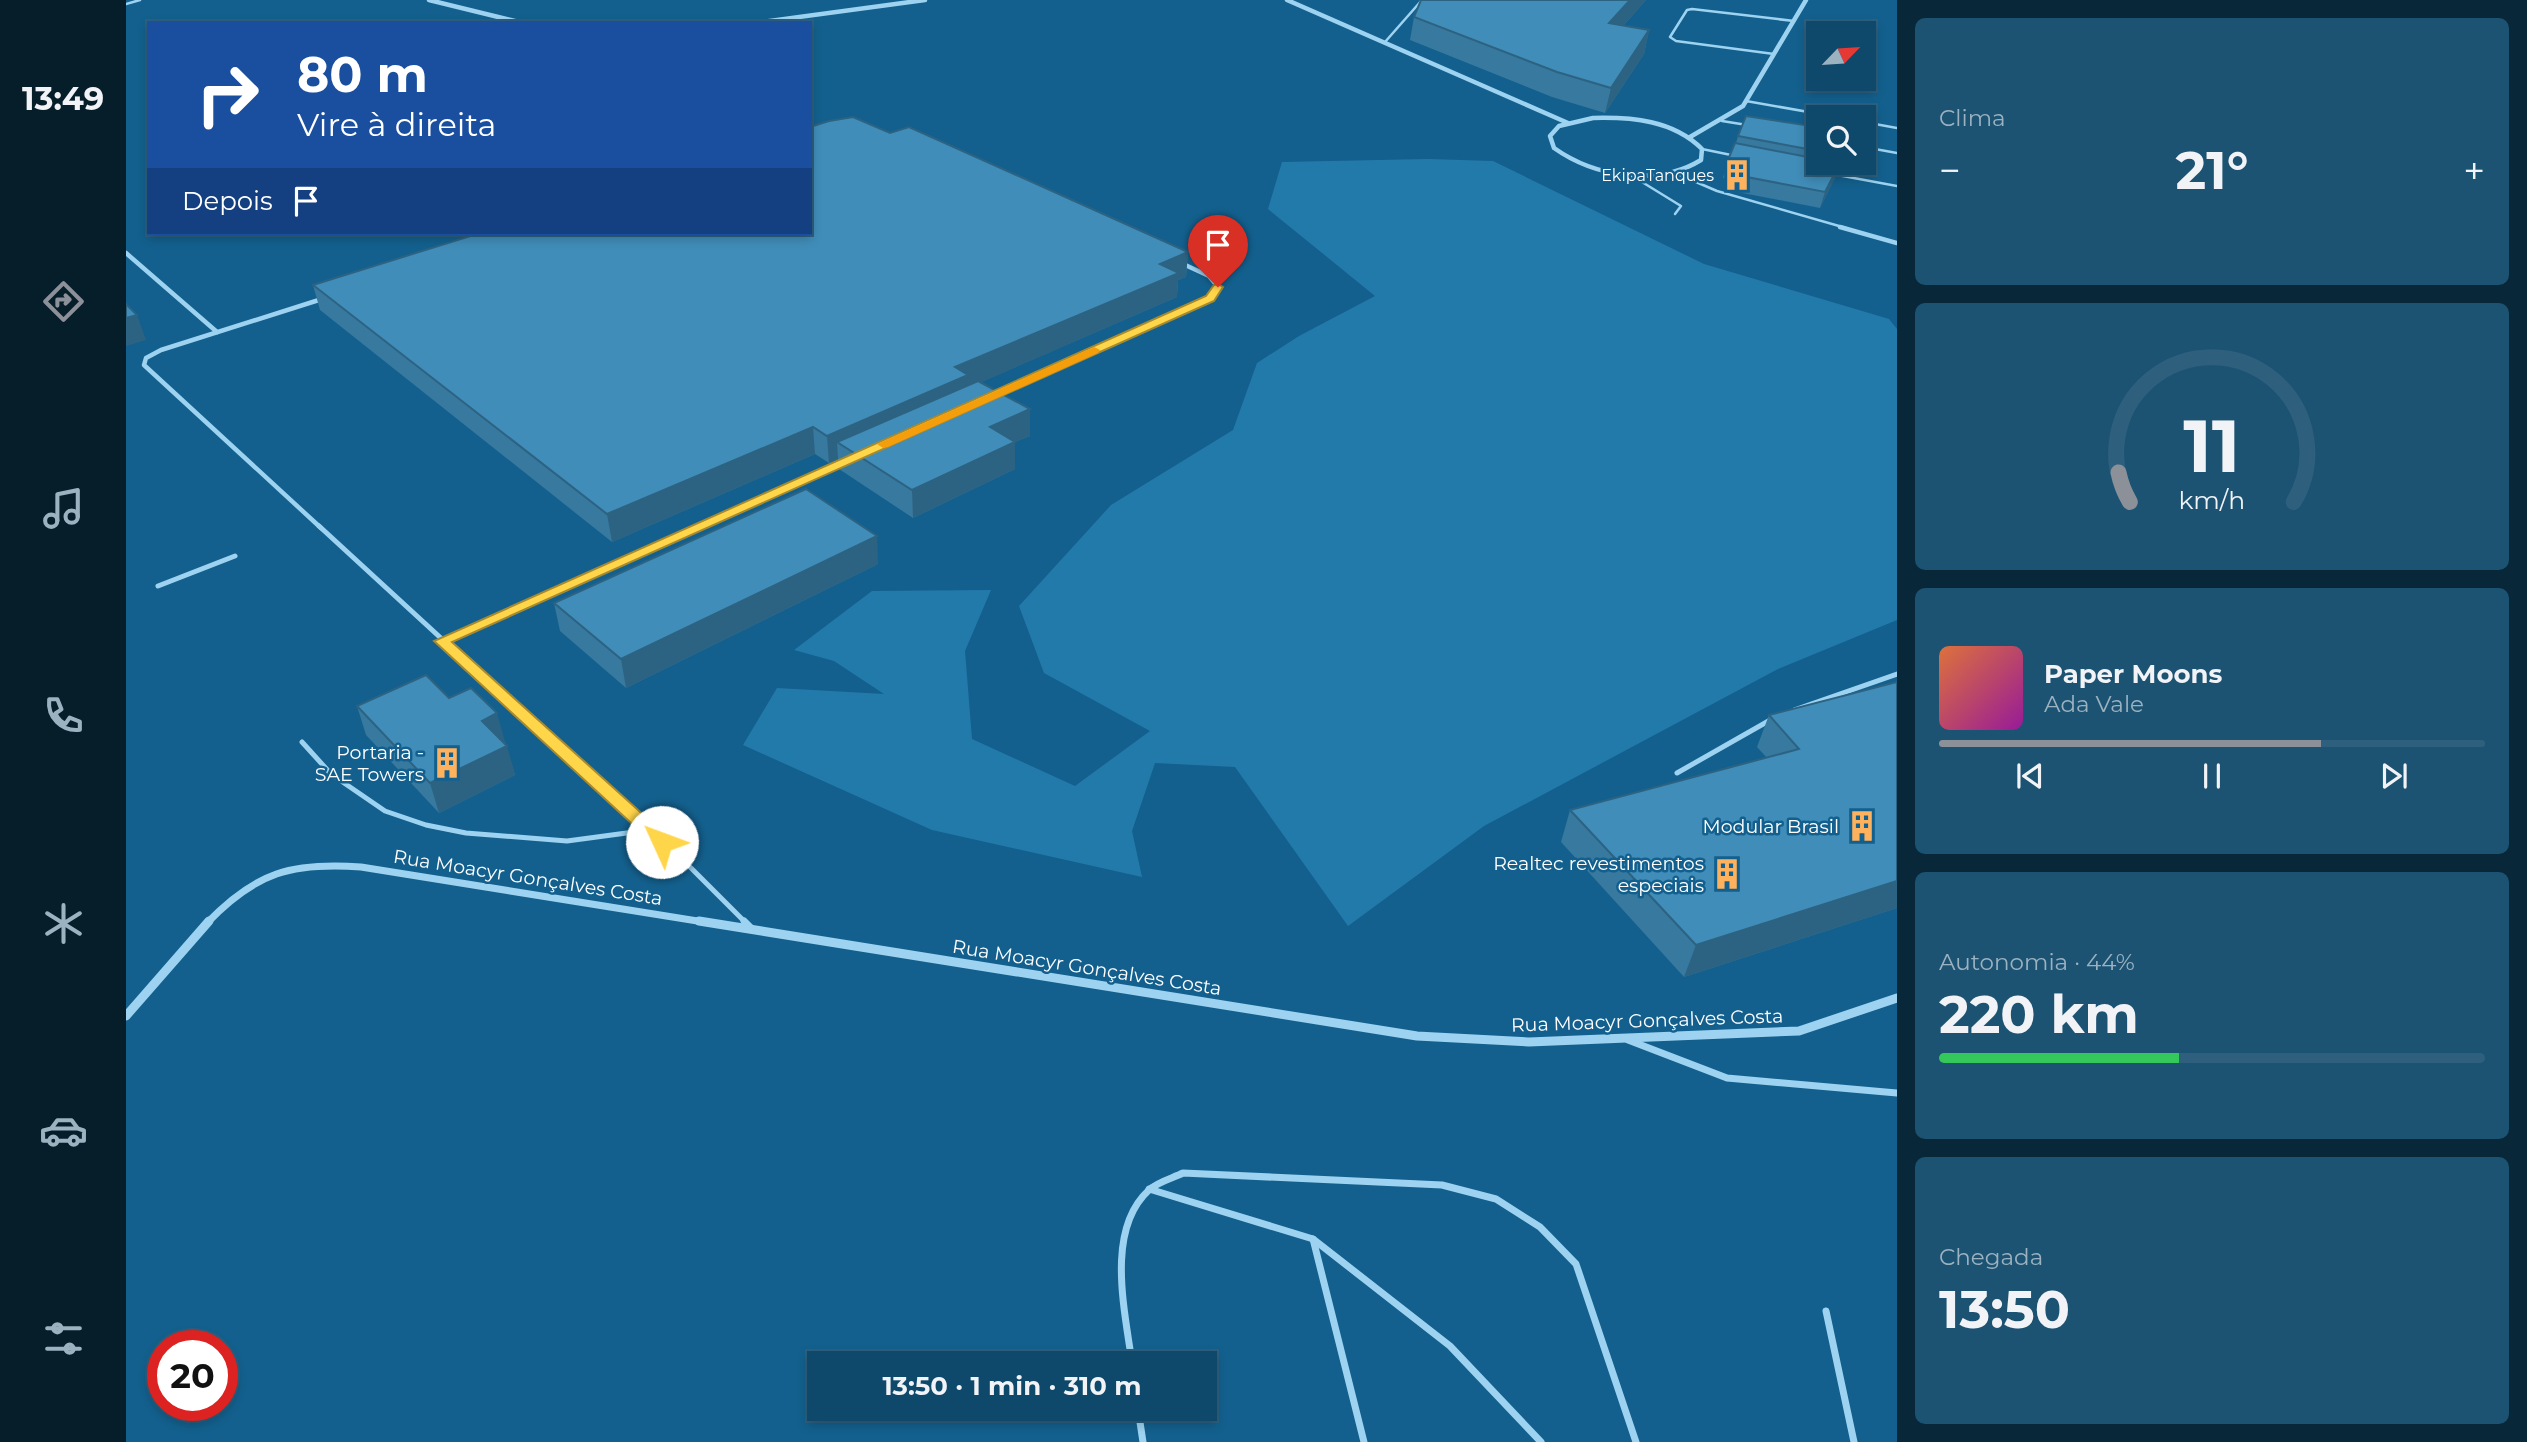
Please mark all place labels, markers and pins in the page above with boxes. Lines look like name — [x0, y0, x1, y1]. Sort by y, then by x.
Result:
building icon: EkipaTanques — [1720, 158, 1754, 192]
place label: EkipaTanques — [1601, 166, 1714, 185]
pin — [1188, 215, 1248, 287]
place label: Portaria - SAE Towers — [315, 741, 424, 786]
building icon: Portaria - SAE Towers — [430, 746, 464, 780]
building icon: Modular Brasil — [1845, 809, 1879, 843]
place label: Modular Brasil — [1702, 815, 1839, 838]
place label: Realtec revestimentos especiais — [1493, 852, 1704, 897]
building icon: Realtec revestimentos especiais — [1710, 857, 1744, 891]

